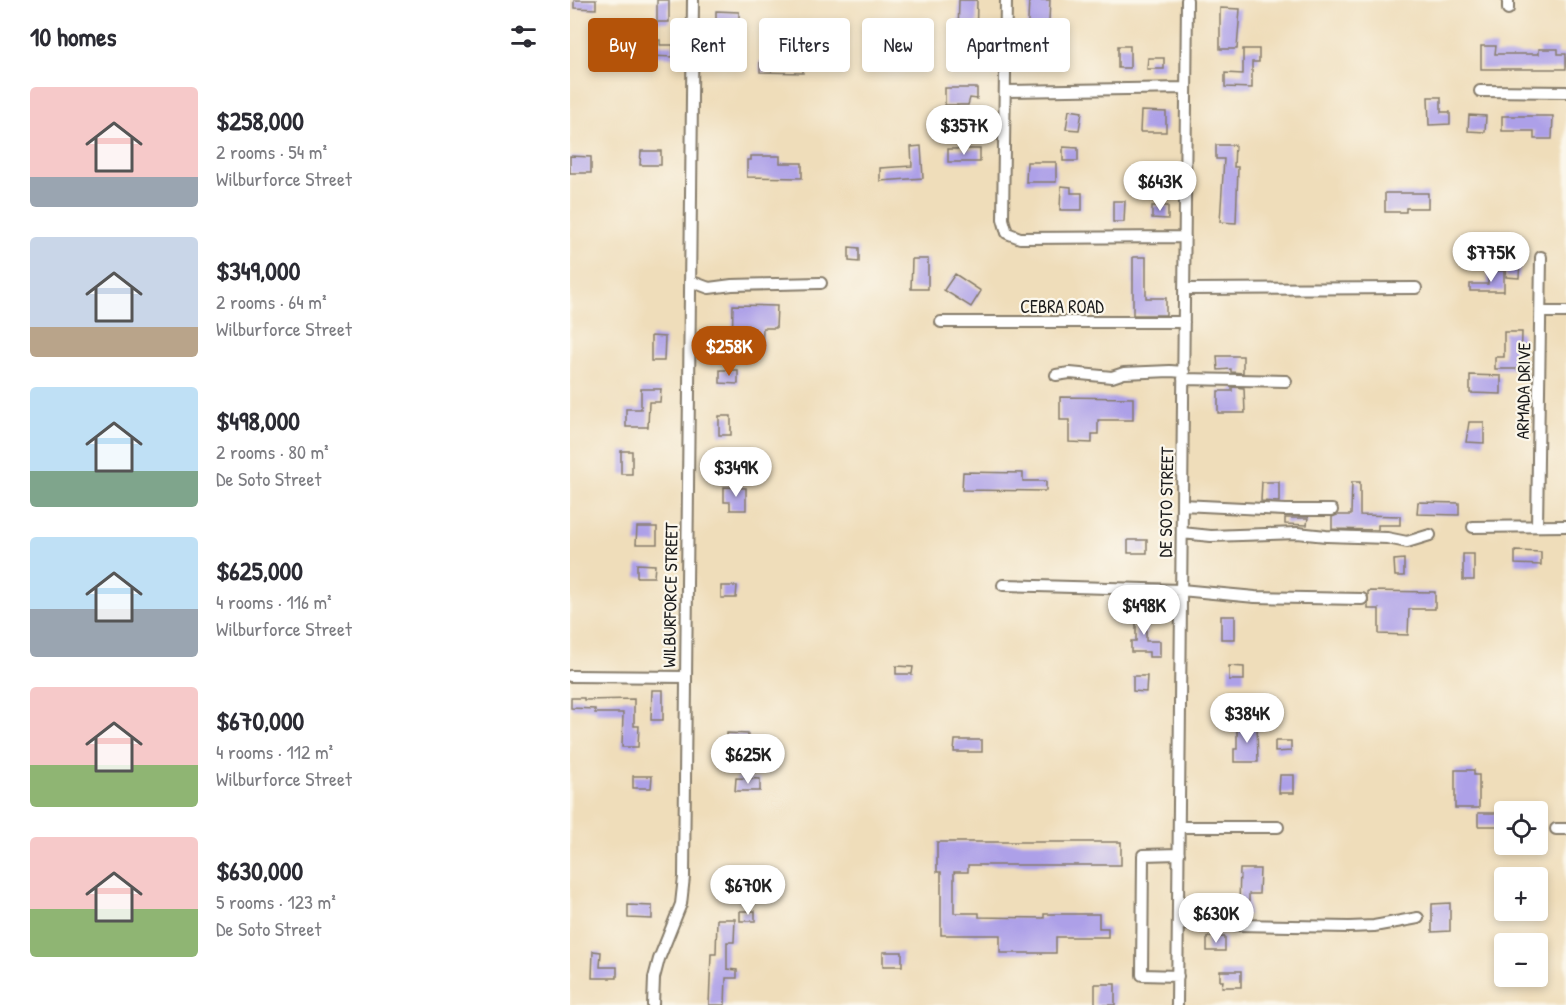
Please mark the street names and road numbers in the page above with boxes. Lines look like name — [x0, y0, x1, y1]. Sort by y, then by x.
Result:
street label: CEBRA ROAD — [1020, 294, 1104, 319]
street label: ARMADA DRIVE — [1510, 342, 1536, 440]
street label: DE SOTO STREET — [1153, 446, 1179, 558]
street label: WILBURFORCE STREET — [656, 522, 684, 668]

